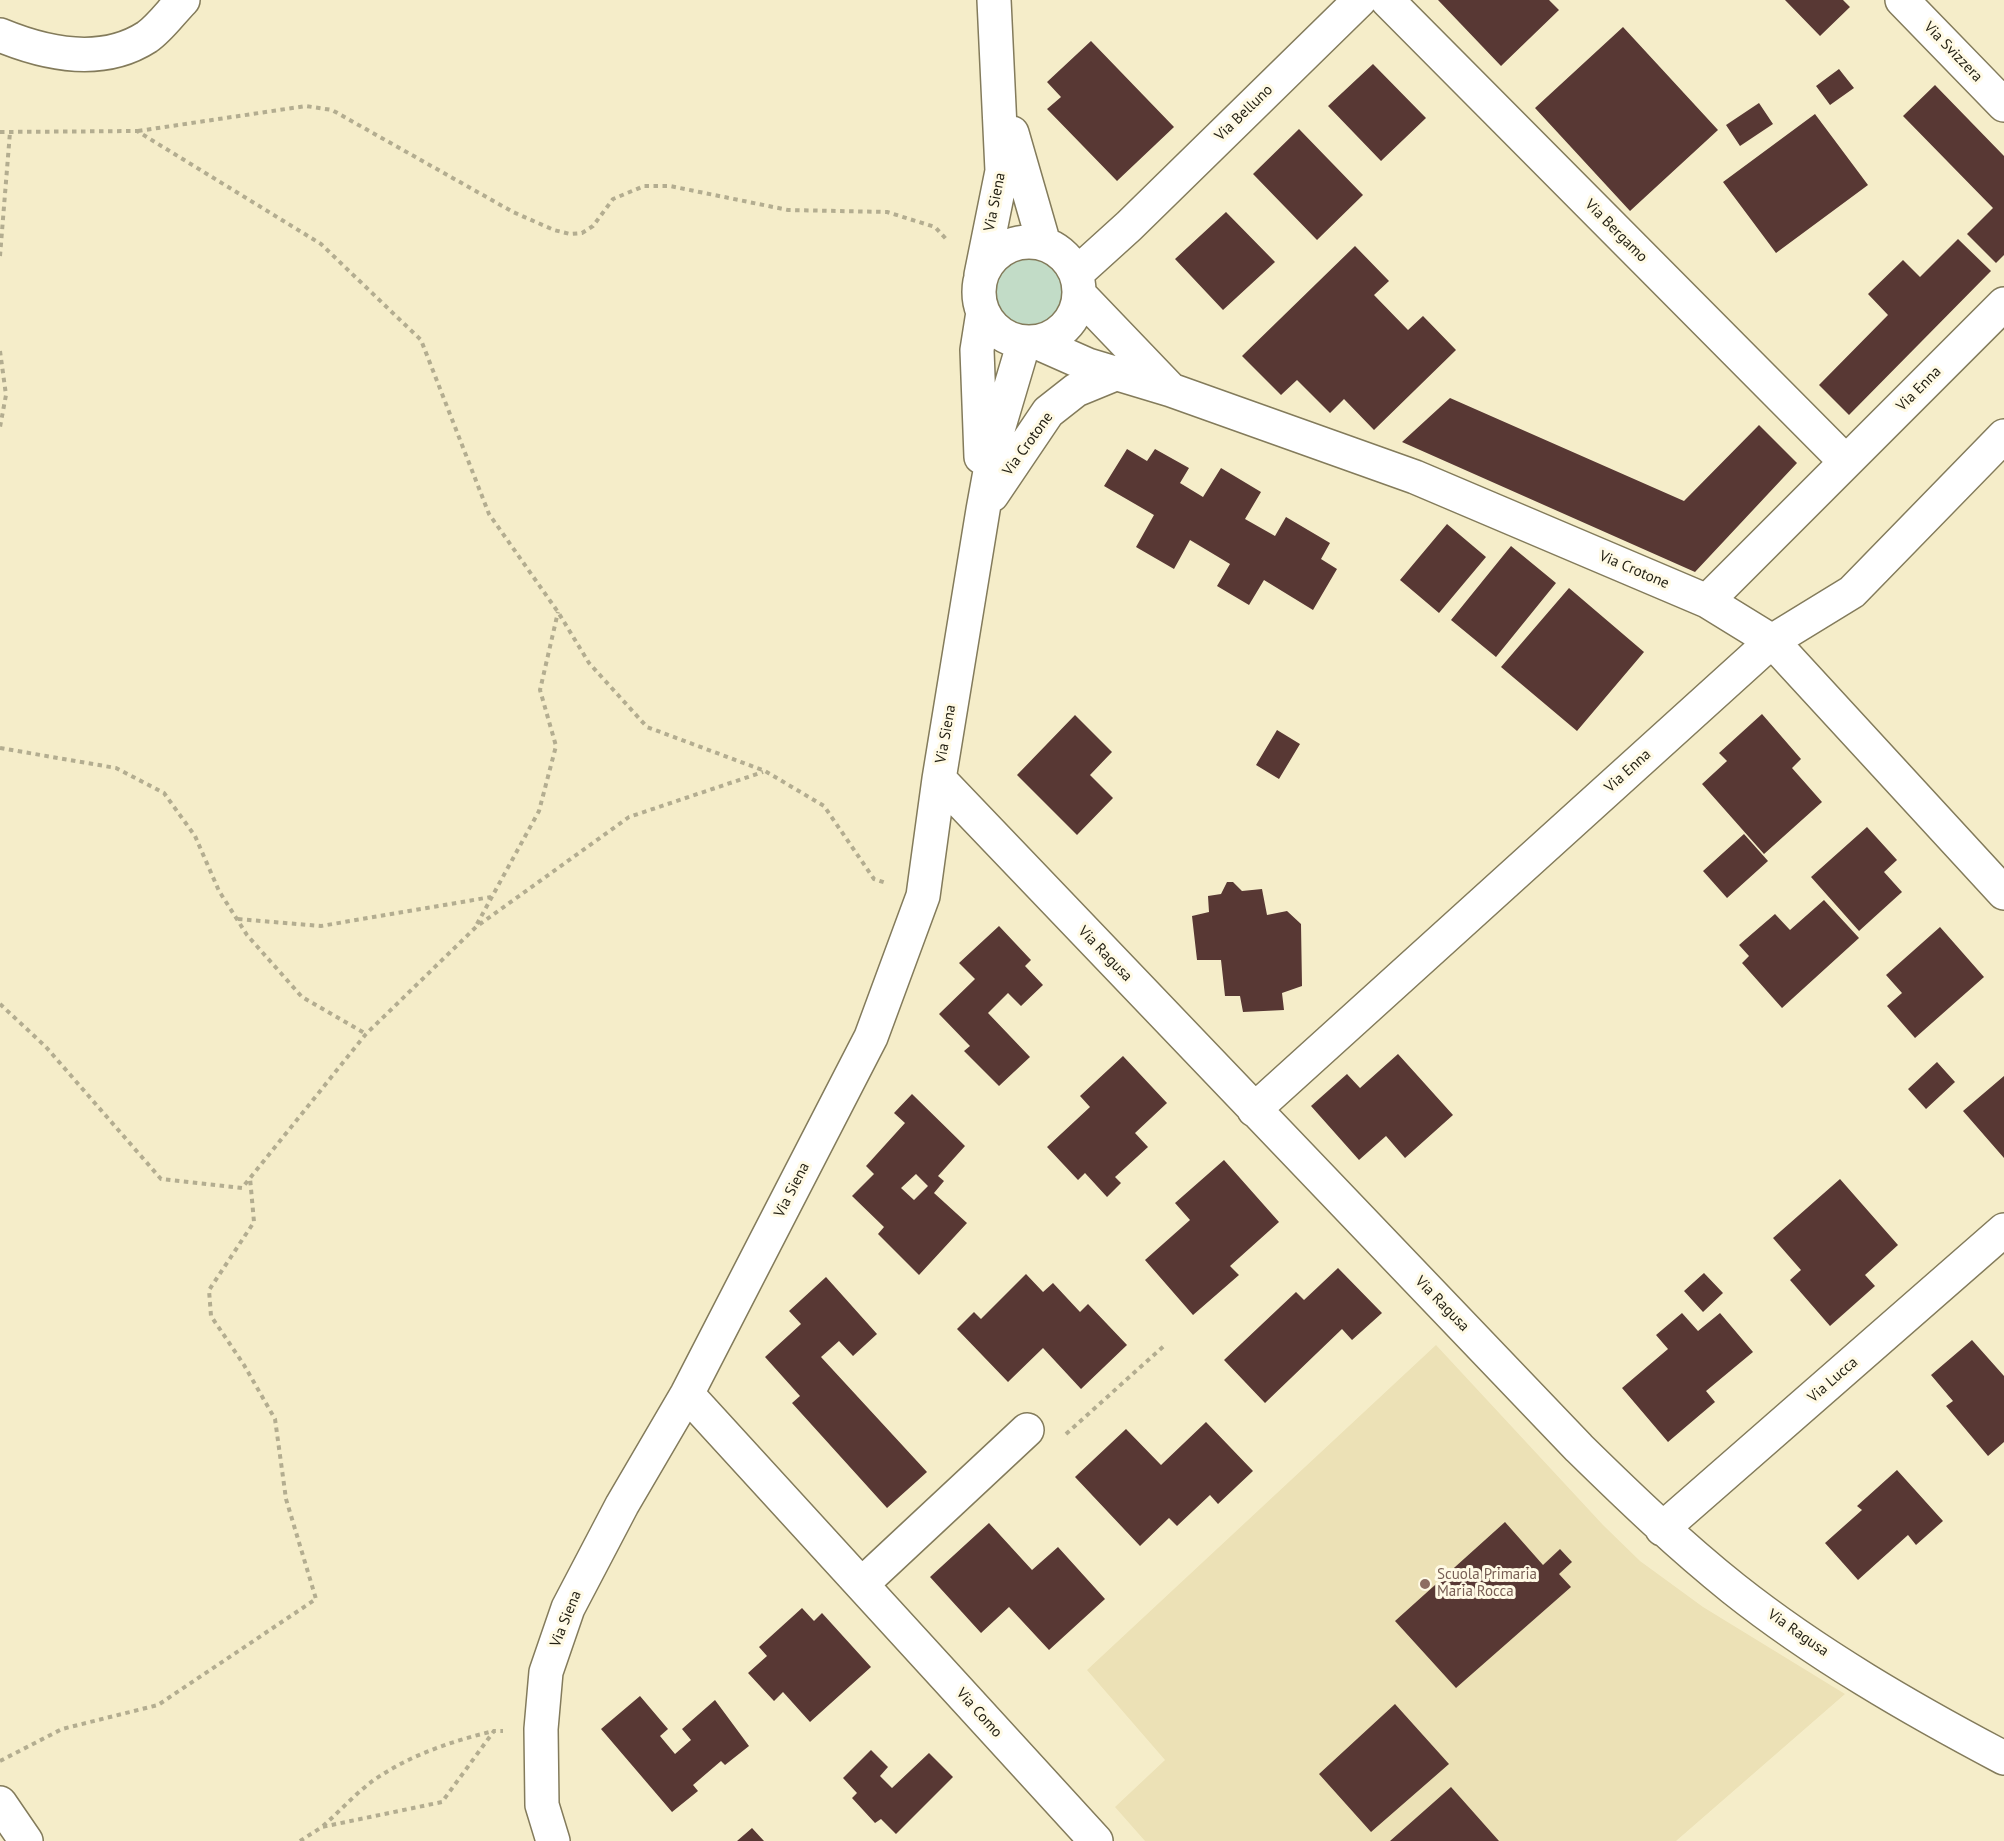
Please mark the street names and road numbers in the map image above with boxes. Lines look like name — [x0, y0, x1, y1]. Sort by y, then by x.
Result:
street label: Via Svizzera — [1920, 18, 1986, 86]
street label: Via Belluno — [1211, 81, 1277, 145]
street label: Via Siena — [981, 171, 1009, 233]
street label: Via Bergamo — [1581, 196, 1651, 266]
street label: Via Enna — [1893, 363, 1945, 415]
street label: Via Crotone — [999, 409, 1057, 479]
street label: Via Crotone — [1596, 547, 1672, 593]
street label: Via Siena — [932, 703, 960, 765]
street label: Via Enna — [1601, 746, 1655, 796]
street label: Via Ragusa — [1074, 923, 1136, 985]
street label: Via Siena — [771, 1160, 813, 1220]
street label: Via Ragusa — [1411, 1273, 1473, 1335]
street label: Via Lucca — [1804, 1353, 1862, 1407]
street label: Via Siena — [547, 1588, 585, 1650]
street label: Via Ragusa — [1764, 1606, 1832, 1660]
street label: Via Como — [952, 1685, 1006, 1741]

